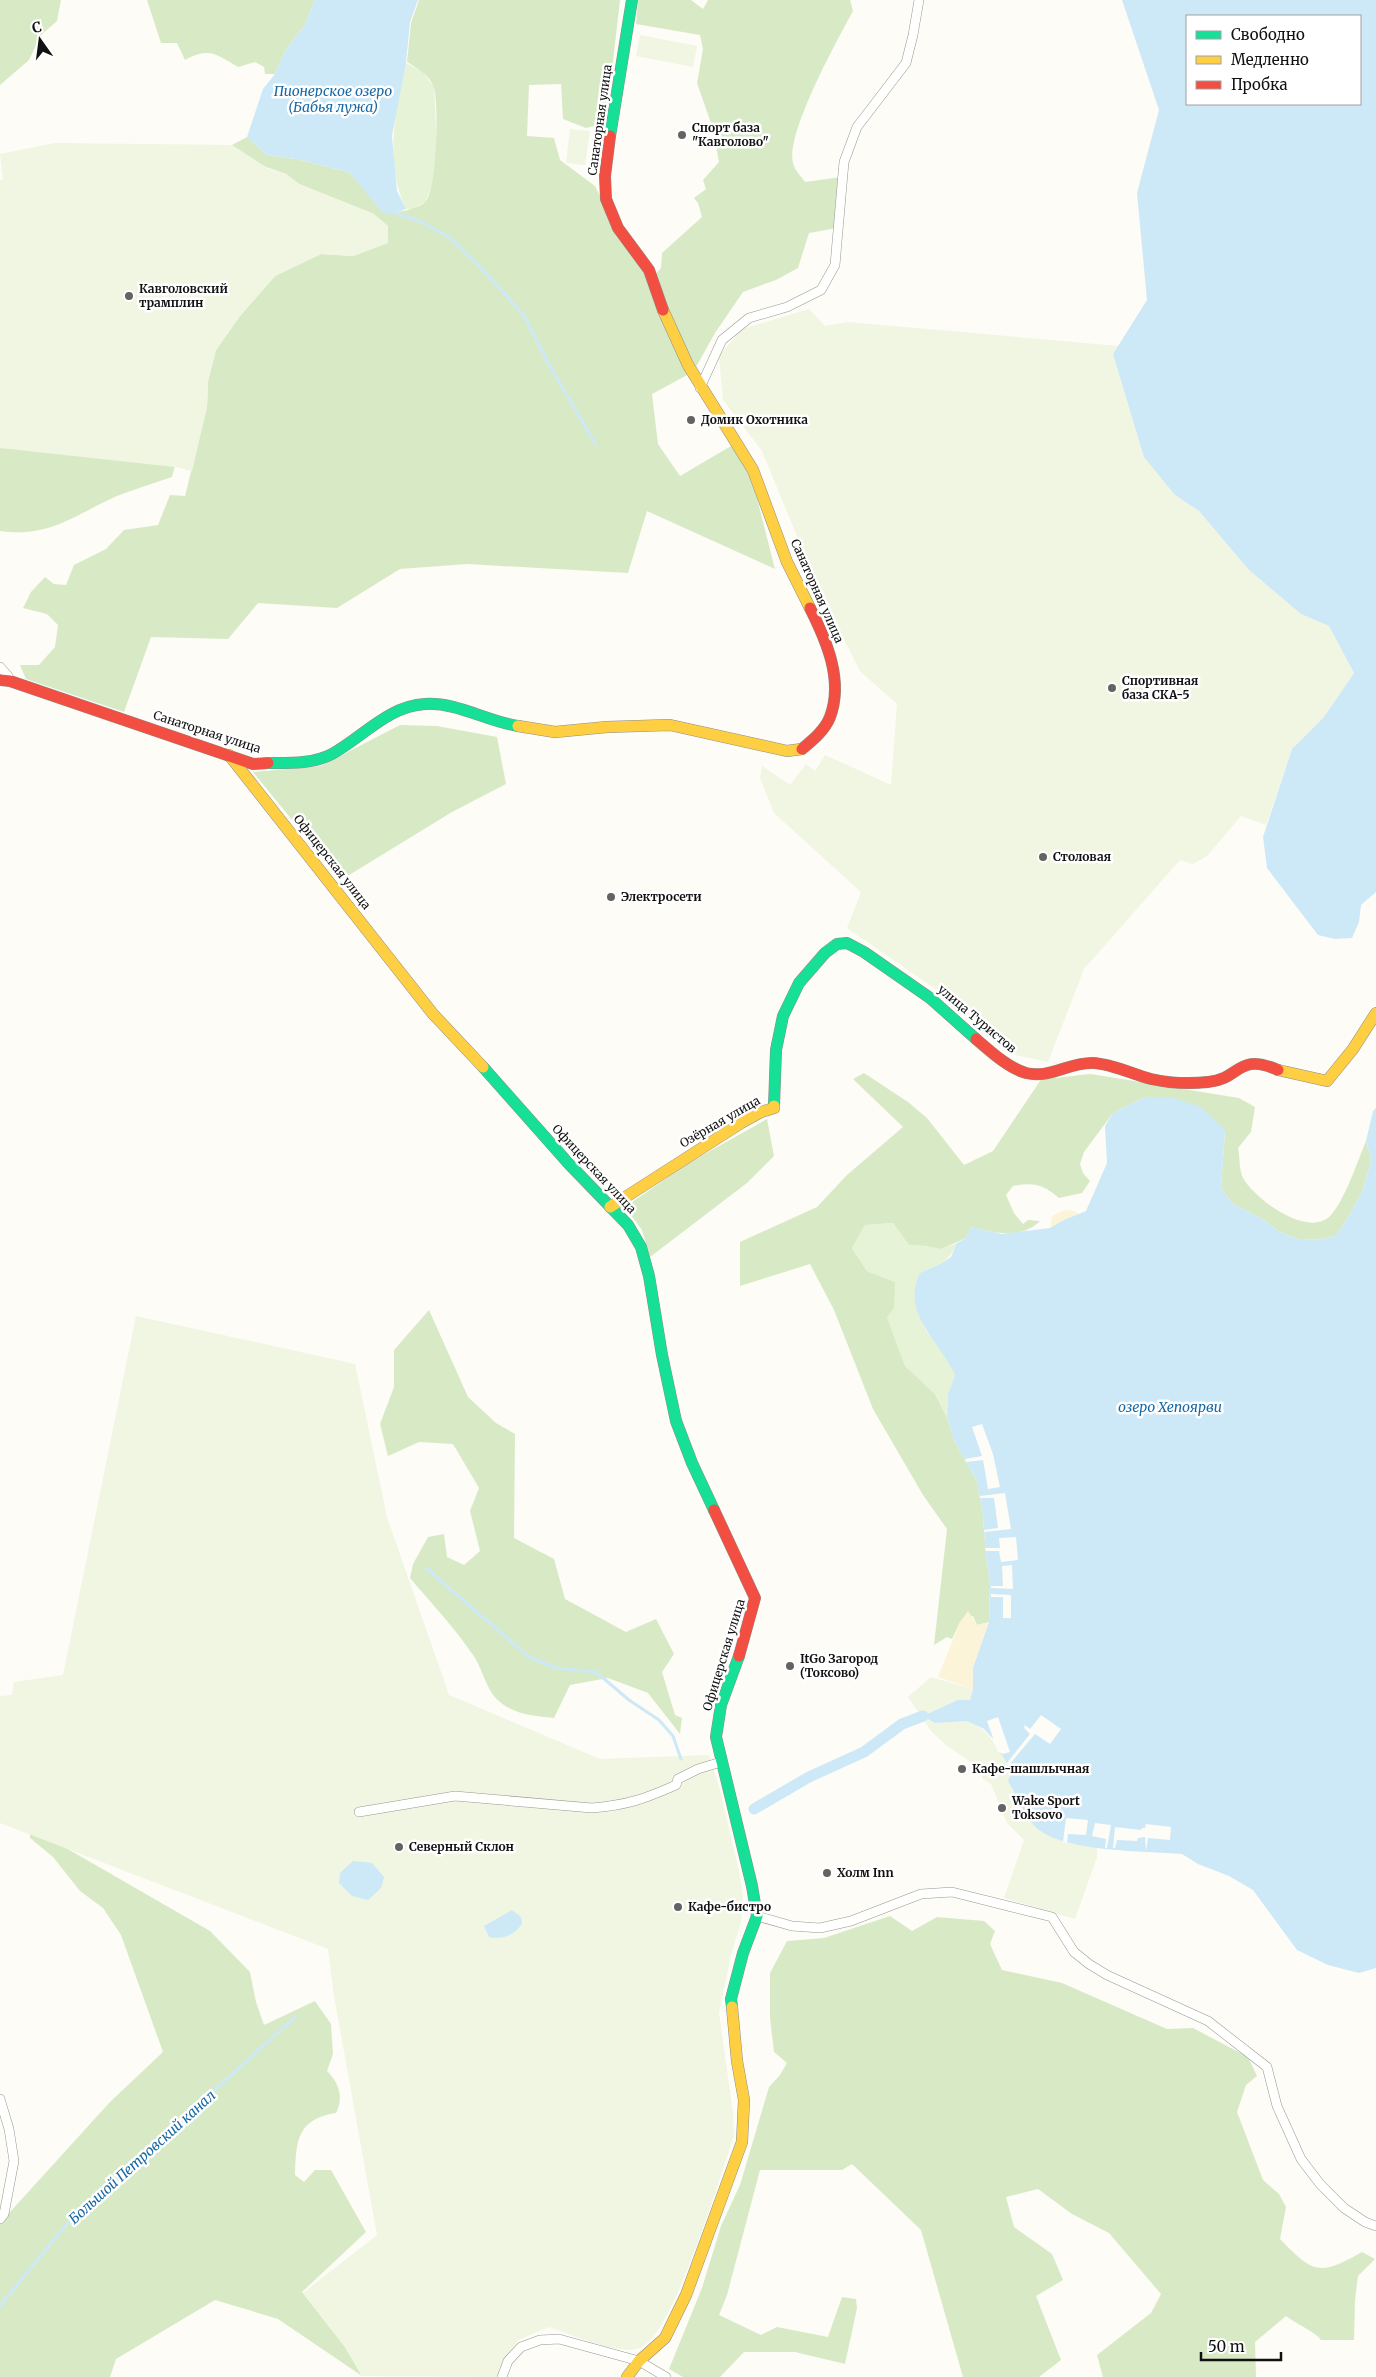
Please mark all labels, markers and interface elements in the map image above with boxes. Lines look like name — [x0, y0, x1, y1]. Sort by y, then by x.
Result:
north arrow — [15, 15, 65, 65]
legend — [1186, 15, 1361, 105]
text: С — [30, 18, 44, 37]
text: Свободно — [1231, 25, 1305, 44]
text: Медленно — [1231, 50, 1309, 69]
street label: Санаторная улица — [584, 63, 615, 176]
text: Пробка — [1231, 75, 1288, 94]
water label: Пионерское озеро (Бабья лужа) — [274, 82, 392, 116]
place label: Спорт база "Кавголово" — [692, 120, 769, 149]
marker: Спорт база "Кавголово" — [676, 129, 688, 141]
place label: Кавголовский трамплин — [139, 281, 228, 310]
marker: Кавголовский трамплин — [123, 290, 135, 302]
place label: Домик Охотника — [701, 412, 808, 427]
marker: Домик Охотника — [685, 414, 697, 426]
street label: Санаторная улица — [788, 537, 847, 646]
place label: Спортивная база СКА-5 — [1122, 673, 1198, 702]
marker: Спортивная база СКА-5 — [1106, 682, 1118, 694]
street label: Санаторная улица — [152, 707, 263, 756]
street label: Офицерская улица — [291, 811, 374, 913]
place label: Столовая — [1053, 849, 1111, 864]
marker: Столовая — [1037, 851, 1049, 863]
place label: Электросети — [621, 889, 702, 904]
marker: Электросети — [605, 891, 617, 903]
street label: улица Туристов — [935, 981, 1020, 1056]
street label: Озёрная улица — [677, 1092, 763, 1151]
street label: Офицерская улица — [549, 1121, 640, 1217]
water label: озеро Хепоярви — [1118, 1398, 1222, 1416]
street label: Офицерская улица — [699, 1597, 748, 1713]
place label: ItGo Загород (Токсово) — [800, 1651, 879, 1680]
marker: ItGo Загород (Токсово) — [784, 1660, 796, 1672]
place label: Кафе-шашлычная — [972, 1761, 1090, 1776]
marker: Кафе-шашлычная — [956, 1763, 968, 1775]
place label: Wake Sport Toksovo — [1011, 1793, 1080, 1822]
marker: Wake Sport Toksovo — [996, 1802, 1008, 1814]
place label: Северный Склон — [409, 1839, 515, 1854]
marker: Северный Склон — [393, 1841, 405, 1853]
place label: Холм Inn — [837, 1865, 894, 1880]
marker: Холм Inn — [821, 1867, 833, 1879]
place label: Кафе-бистро — [688, 1899, 771, 1914]
marker: Кафе-бистро — [672, 1901, 684, 1913]
water label: Большой Петровский канал — [65, 2086, 219, 2228]
scale bar — [1201, 2330, 1281, 2362]
text: 50 m — [1208, 2337, 1245, 2356]

